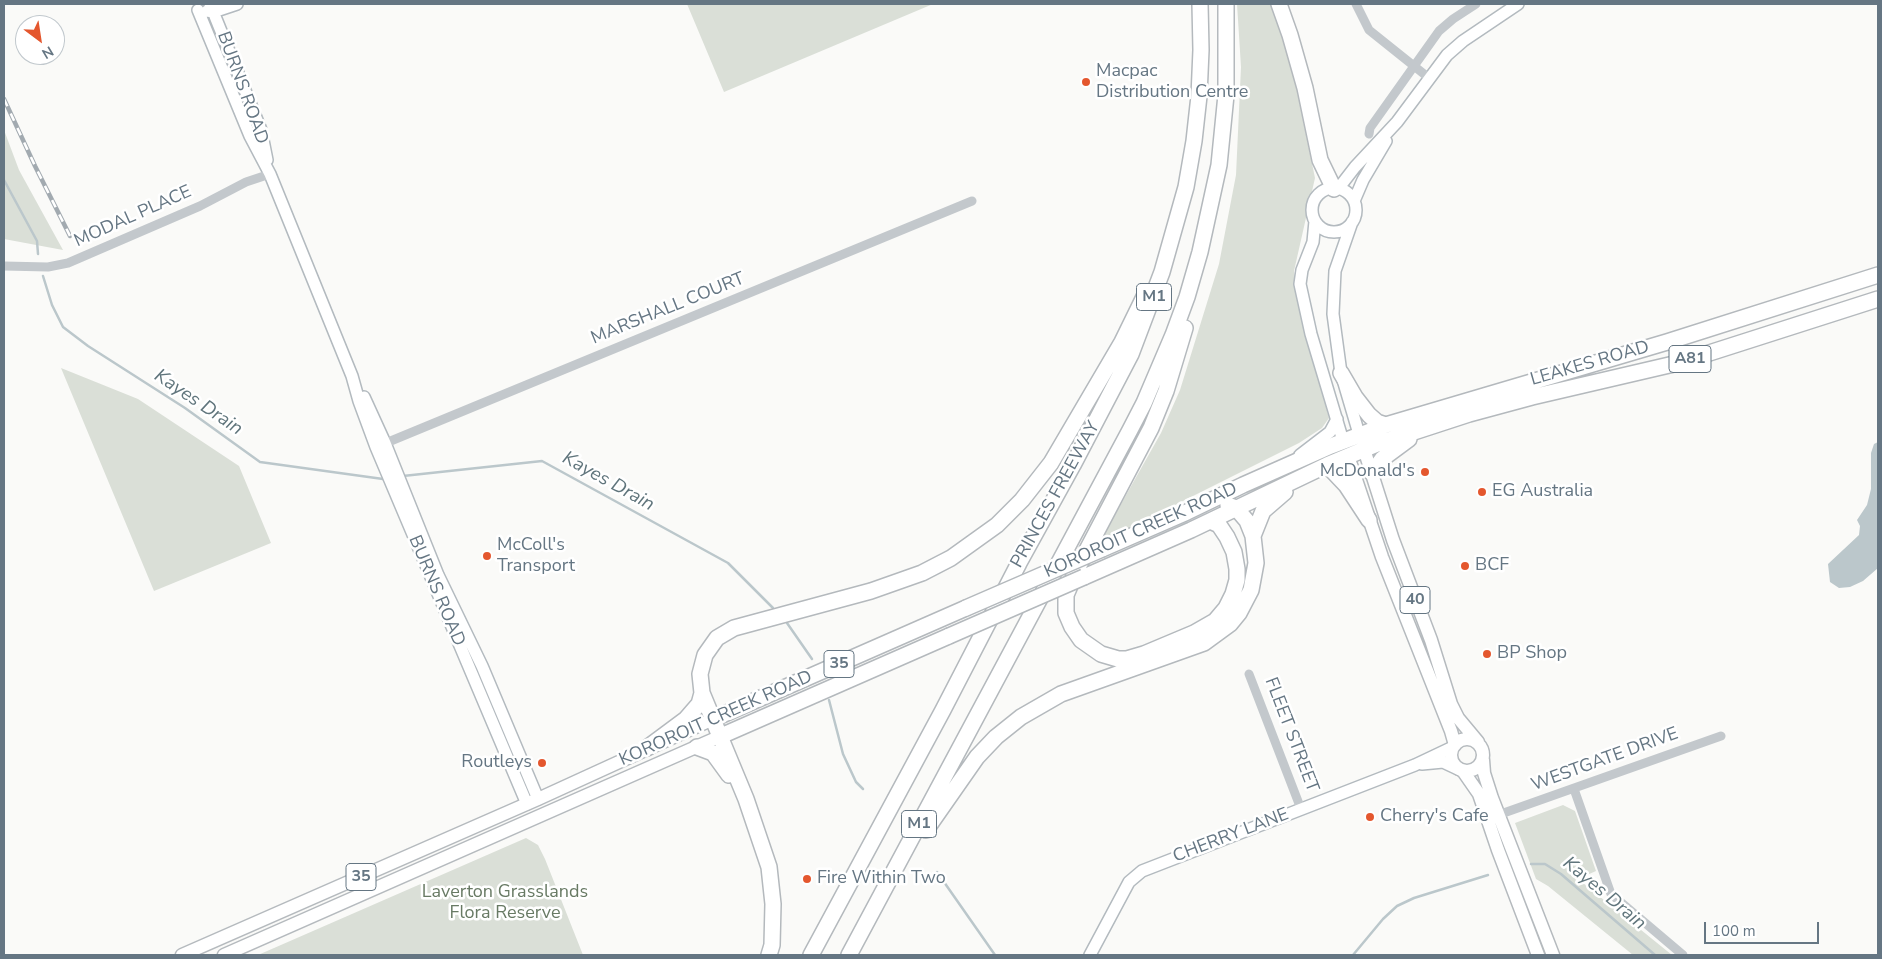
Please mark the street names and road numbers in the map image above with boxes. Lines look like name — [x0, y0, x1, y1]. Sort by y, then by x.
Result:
street label: BURNS ROAD — [212, 29, 272, 147]
street label: MODAL PLACE — [71, 181, 195, 253]
street label: MARSHALL COURT — [588, 268, 748, 350]
road number: M1 — [1136, 284, 1172, 310]
street label: LEAKES ROAD — [1528, 337, 1652, 391]
road number: A81 — [1669, 346, 1711, 372]
street label: PRINCES FREEWAY — [1007, 418, 1105, 572]
street label: KOROROIT CREEK ROAD — [1041, 479, 1241, 583]
street label: BURNS ROAD — [403, 532, 469, 650]
road number: 40 — [1400, 586, 1430, 614]
road number: 35 — [824, 651, 854, 678]
street label: KOROROIT CREEK ROAD — [616, 667, 816, 771]
street label: FLEET STREET — [1259, 675, 1323, 795]
street label: WESTGATE DRIVE — [1529, 723, 1681, 797]
street label: CHERRY LANE — [1170, 804, 1292, 868]
road number: M1 — [902, 811, 936, 838]
road number: 35 — [346, 864, 376, 890]

